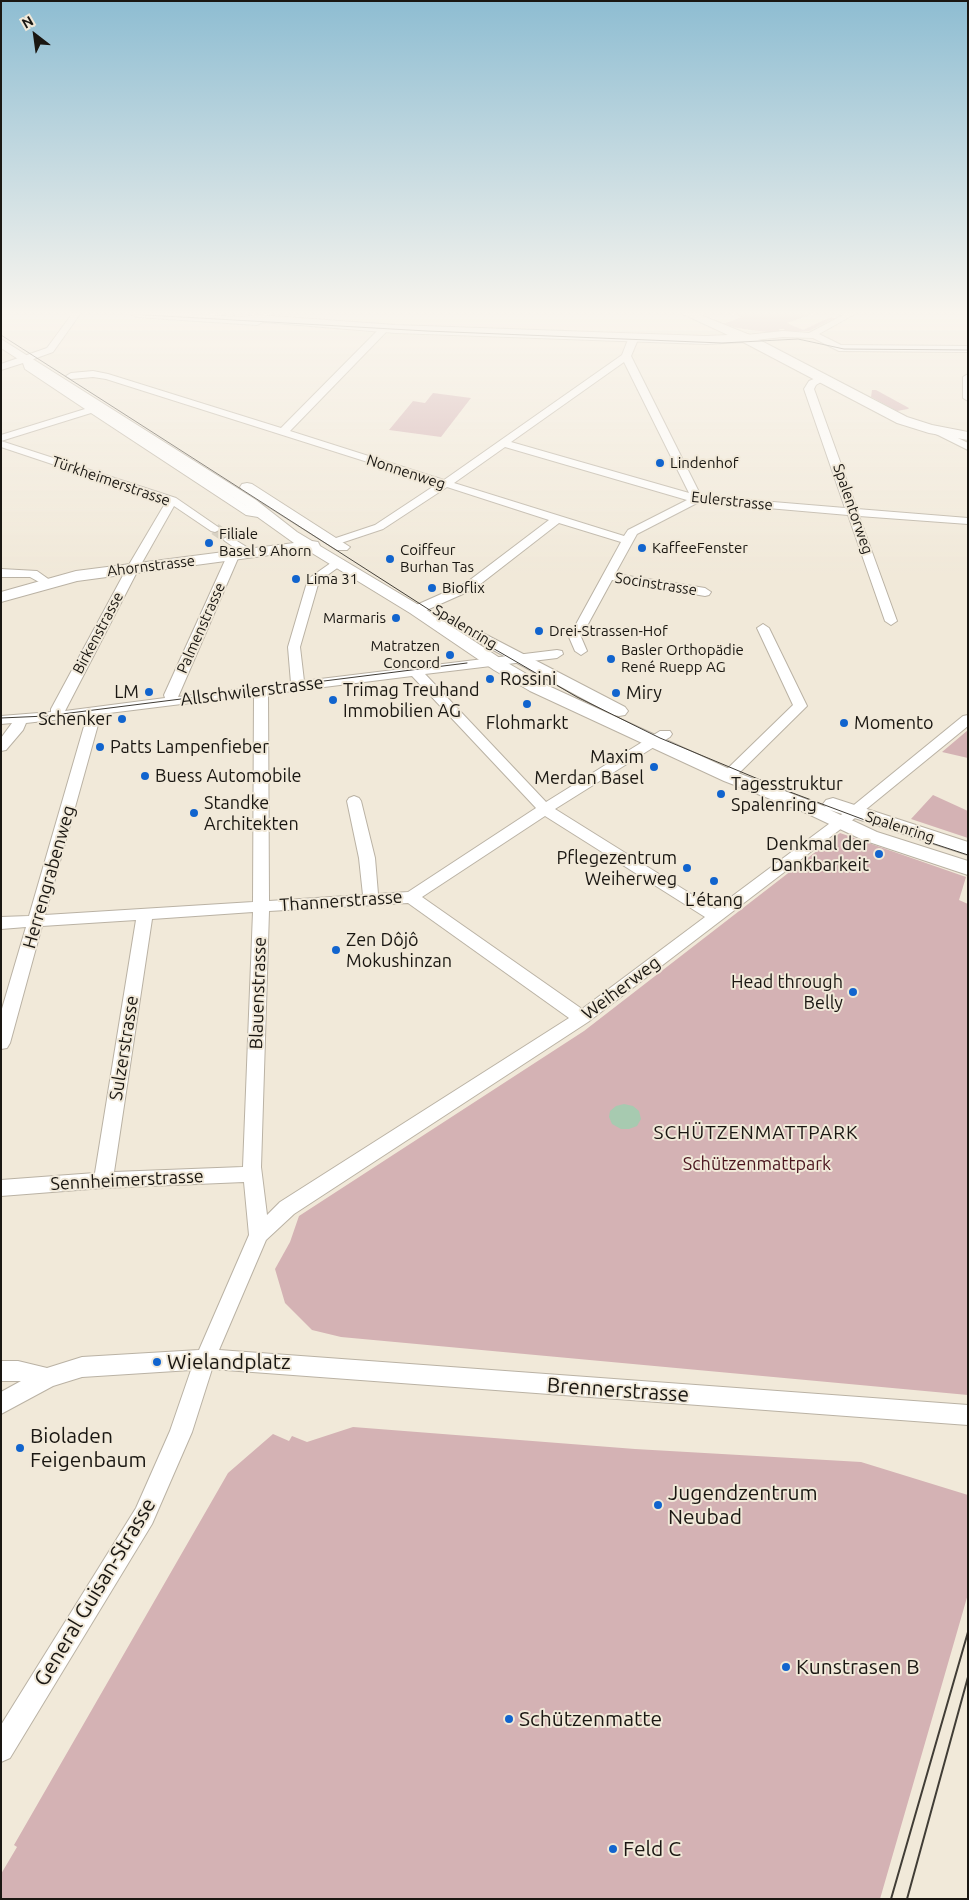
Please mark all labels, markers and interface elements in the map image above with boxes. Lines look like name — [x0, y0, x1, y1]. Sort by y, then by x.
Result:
north arrow — [10, 10, 60, 60]
text: N — [19, 12, 36, 32]
street label: Nonnenweg — [364, 451, 448, 493]
street label: Türkheimerstrasse — [49, 452, 173, 510]
place label: Lindenhof — [670, 454, 739, 472]
marker: Lindenhof — [654, 457, 666, 469]
street label: Spalentorweg — [829, 462, 877, 556]
street label: Eulerstrasse — [690, 488, 774, 514]
place label: Filiale Basel 9 Ahorn — [219, 525, 312, 560]
marker: Filiale Basel 9 Ahorn — [203, 537, 215, 549]
place label: KaffeeFenster — [652, 539, 748, 557]
place label: Coiffeur Burhan Tas — [400, 541, 474, 576]
marker: KaffeeFenster — [636, 542, 648, 554]
street label: Ahornstrasse — [106, 552, 196, 580]
marker: Coiffeur Burhan Tas — [384, 553, 396, 565]
street label: Socinstrasse — [614, 569, 698, 599]
place label: Lima 31 — [306, 570, 358, 588]
marker: Lima 31 — [290, 573, 302, 585]
place label: Bioflix — [442, 579, 485, 597]
street label: Palmenstrasse — [173, 580, 229, 676]
marker: Bioflix — [426, 582, 438, 594]
street label: Birkenstrasse — [69, 589, 127, 677]
street label: Spalenring — [430, 601, 500, 653]
place label: Marmaris — [323, 609, 386, 627]
marker: Marmaris — [390, 612, 402, 624]
place label: Drei-Strassen-Hof — [549, 622, 668, 640]
marker: Drei-Strassen-Hof — [533, 625, 545, 637]
place label: Matratzen Concord — [370, 637, 440, 672]
place label: Basler Orthopädie René Ruepp AG — [621, 641, 744, 676]
marker: Matratzen Concord — [444, 649, 456, 661]
marker: Basler Orthopädie René Ruepp AG — [605, 653, 617, 665]
place label: Rossini — [500, 668, 556, 690]
street label: Allschwilerstrasse — [179, 672, 325, 710]
marker: Rossini — [484, 673, 496, 685]
place label: Trimag Treuhand Immobilien AG — [343, 679, 480, 722]
place label: LM — [114, 681, 139, 703]
place label: Miry — [626, 682, 662, 704]
marker: LM — [143, 686, 155, 698]
marker: Miry — [610, 687, 622, 699]
marker: Trimag Treuhand Immobilien AG — [327, 694, 339, 706]
marker: Flohmarkt — [521, 698, 533, 710]
place label: Schenker — [38, 708, 112, 730]
place label: Flohmarkt — [486, 712, 568, 734]
place label: Momento — [854, 712, 933, 734]
marker: Schenker — [116, 713, 128, 725]
marker: Momento — [838, 717, 850, 729]
place label: Patts Lampenfieber — [110, 736, 269, 758]
marker: Patts Lampenfieber — [94, 741, 106, 753]
place label: Maxim Merdan Basel — [534, 746, 644, 789]
marker: Maxim Merdan Basel — [648, 761, 660, 773]
place label: Buess Automobile — [155, 765, 302, 787]
marker: Buess Automobile — [139, 770, 151, 782]
place label: Tagesstruktur Spalenring — [731, 773, 843, 816]
marker: Tagesstruktur Spalenring — [715, 788, 727, 800]
place label: Standke Architekten — [204, 792, 299, 834]
street label: Herrengrabenweg — [18, 803, 80, 951]
marker: Standke Architekten — [188, 807, 200, 819]
street label: Spalenring — [863, 807, 937, 847]
place label: Denkmal der Dankbarkeit — [766, 833, 869, 876]
place label: Pflegezentrum Weiherweg — [556, 847, 677, 890]
marker: Denkmal der Dankbarkeit — [873, 848, 885, 860]
marker: Pflegezentrum Weiherweg — [681, 862, 693, 874]
marker: L’étang — [708, 875, 720, 887]
street label: Thannerstrasse — [279, 886, 403, 916]
place label: L’étang — [685, 889, 743, 911]
place label: Zen Dôjô Mokushinzan — [346, 929, 452, 972]
street label: Blauenstrasse — [245, 936, 271, 1050]
marker: Zen Dôjô Mokushinzan — [330, 944, 342, 956]
street label: Weiherweg — [578, 952, 664, 1024]
place label: Head through Belly — [731, 971, 843, 1014]
marker: Head through Belly — [847, 986, 859, 998]
street label: Sulzerstrasse — [105, 994, 143, 1102]
district label: SCHÜTZENMATTPARK — [651, 1122, 861, 1144]
park label: Schützenmattpark — [683, 1153, 831, 1175]
street label: Sennheimerstrasse — [50, 1165, 204, 1195]
place label: Wielandplatz — [167, 1349, 291, 1375]
marker: Wielandplatz — [151, 1356, 163, 1368]
street label: Brennerstrasse — [546, 1372, 690, 1408]
place label: Bioladen Feigenbaum — [30, 1423, 147, 1473]
marker: Bioladen Feigenbaum — [14, 1442, 26, 1454]
place label: Jugendzentrum Neubad — [668, 1480, 818, 1530]
street label: General Guisan-Strasse — [29, 1493, 161, 1691]
marker: Jugendzentrum Neubad — [652, 1499, 664, 1511]
place label: Kunstrasen B — [796, 1654, 920, 1680]
marker: Kunstrasen B — [780, 1661, 792, 1673]
place label: Schützenmatte — [519, 1706, 662, 1732]
marker: Schützenmatte — [503, 1713, 515, 1725]
place label: Feld C — [623, 1836, 681, 1862]
marker: Feld C — [607, 1843, 619, 1855]

